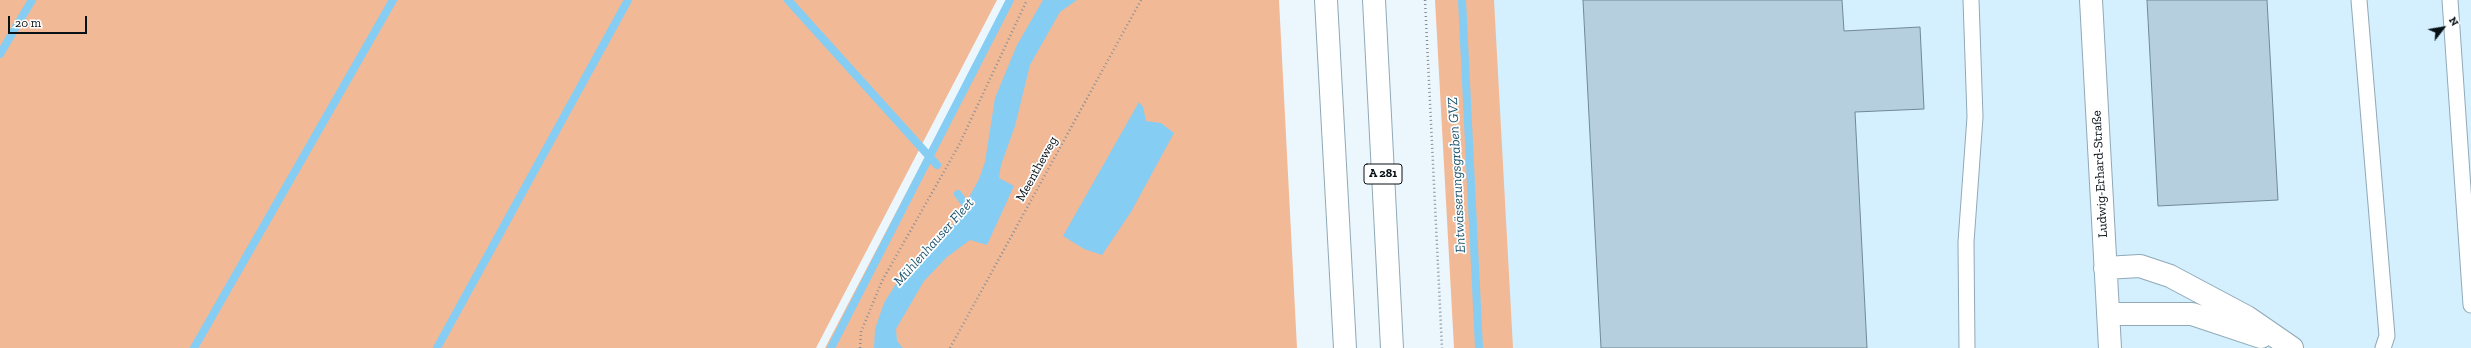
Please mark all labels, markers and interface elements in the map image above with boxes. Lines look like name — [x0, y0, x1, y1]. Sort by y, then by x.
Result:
scale bar — [10, 8, 89, 34]
north arrow — [2423, 8, 2463, 48]
text: N — [2446, 15, 2461, 28]
text: 20 m — [15, 16, 41, 30]
water label: Entwässerungsgraben GVZ — [1445, 97, 1469, 253]
street label: Ludwig-Erhard-Straße — [2089, 110, 2111, 238]
street label: Meentheweg — [1013, 134, 1061, 204]
road number: A 281 — [1364, 164, 1402, 184]
water label: Mühlenhauser Fleet — [890, 195, 978, 289]

